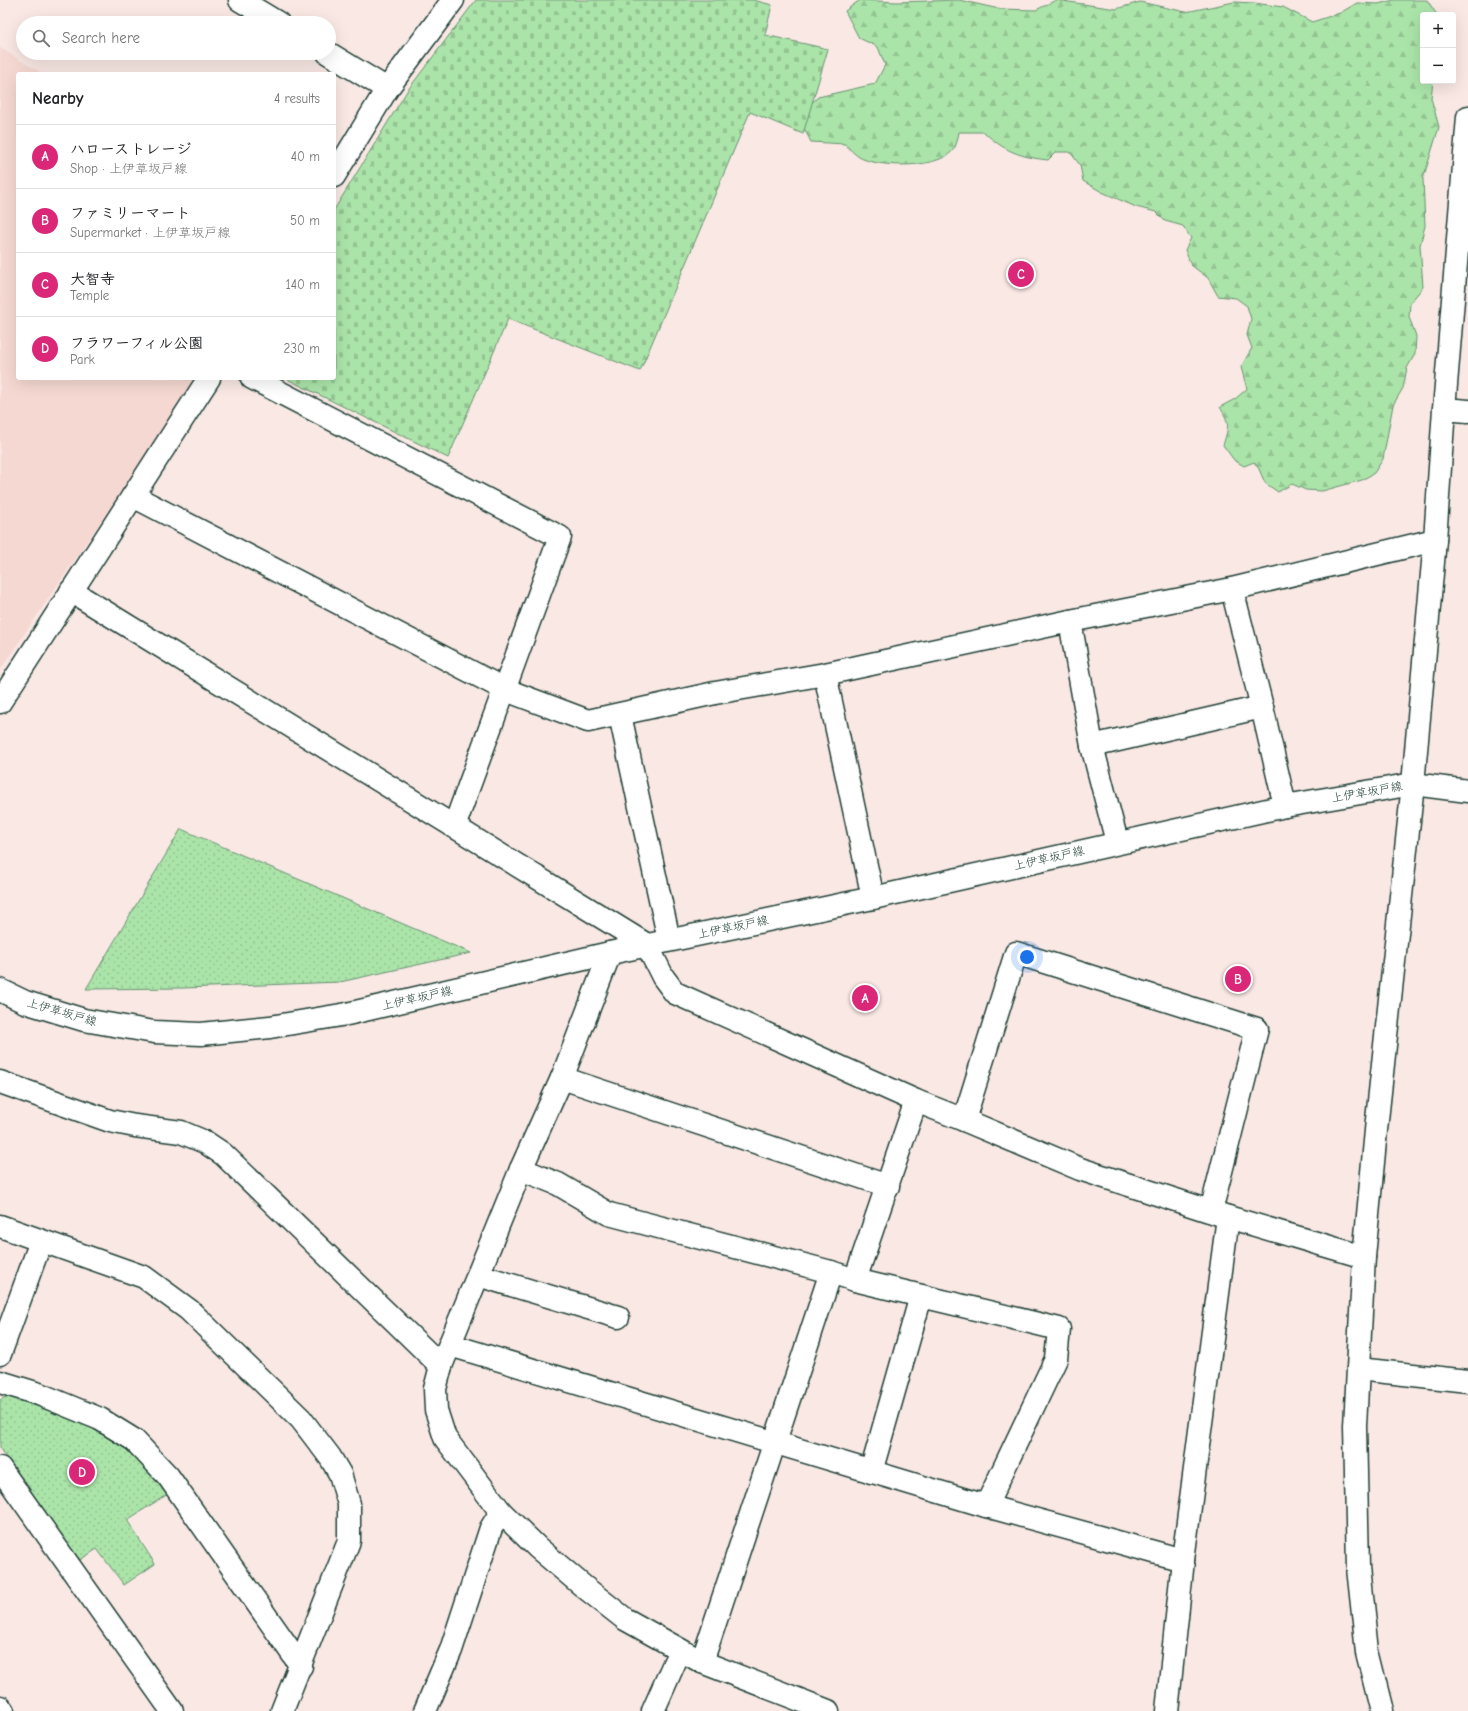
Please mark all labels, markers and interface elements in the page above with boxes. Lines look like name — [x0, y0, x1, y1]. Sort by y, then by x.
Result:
map controls — [1420, 12, 1456, 84]
button: + — [1420, 12, 1456, 48]
search box — [16, 16, 336, 60]
icon: search — [30, 27, 52, 49]
text: Search here — [62, 29, 140, 47]
button: − — [1420, 48, 1456, 84]
text: Nearby — [32, 89, 83, 108]
text: 4 results — [274, 91, 320, 106]
text: ハローストレージ — [70, 140, 191, 158]
text: A — [41, 149, 49, 164]
text: 40 m — [291, 149, 320, 164]
text: Shop · 上伊草坂戸線 — [70, 161, 187, 176]
text: ファミリーマート — [70, 204, 191, 222]
text: B — [41, 213, 49, 228]
text: 50 m — [290, 213, 320, 228]
text: Supermarket · 上伊草坂戸線 — [70, 225, 230, 240]
pin: C — [1008, 259, 1034, 289]
text: 大智寺 — [70, 270, 115, 288]
text: C — [41, 277, 49, 292]
text: 140 m — [286, 277, 320, 292]
text: Temple — [70, 288, 109, 303]
text: フラワーフィル公園 — [70, 334, 203, 352]
text: D — [41, 341, 49, 356]
text: 230 m — [284, 341, 320, 356]
text: Park — [70, 352, 95, 367]
street label: 上伊草坂戸線 — [1330, 779, 1404, 805]
street label: 上伊草坂戸線 — [1012, 843, 1086, 873]
street label: 上伊草坂戸線 — [696, 913, 770, 941]
your location — [1017, 947, 1037, 967]
pin: B — [1225, 964, 1251, 994]
street label: 上伊草坂戸線 — [380, 983, 454, 1013]
pin: A — [852, 983, 878, 1013]
street label: 上伊草坂戸線 — [25, 995, 99, 1029]
pin: D — [69, 1457, 95, 1487]

